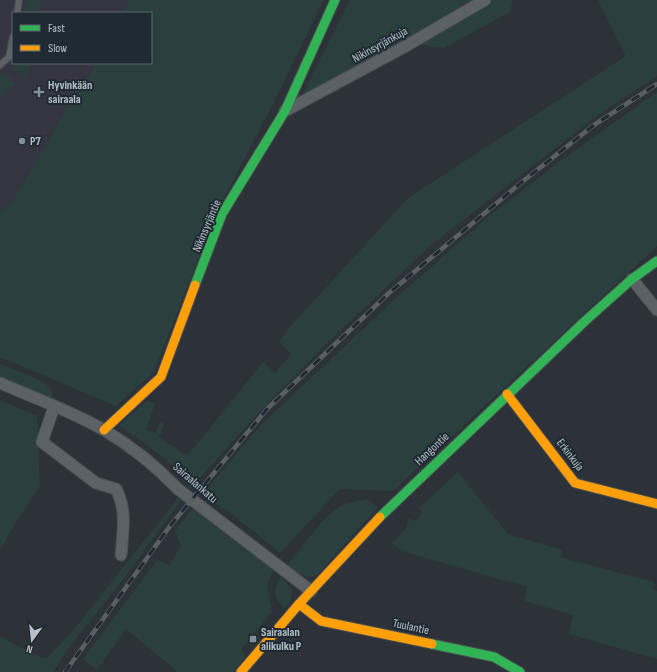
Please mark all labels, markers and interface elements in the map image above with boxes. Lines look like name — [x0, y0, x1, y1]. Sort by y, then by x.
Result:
legend — [12, 12, 152, 64]
text: Fast — [48, 21, 65, 36]
street label: Nikinsyrjänkuja — [350, 23, 411, 66]
text: Slow — [48, 41, 67, 56]
place label: Hyvinkään sairaala — [48, 78, 92, 107]
marker: Hyvinkään sairaala — [33, 86, 45, 98]
place label: P7 — [30, 134, 42, 149]
marker: P7 — [17, 136, 27, 146]
street label: Nikinsyrjäntie — [189, 197, 225, 254]
street label: Hangontie — [412, 429, 452, 469]
street label: Erkinkuja — [553, 436, 587, 474]
street label: Sairaalankatu — [170, 460, 220, 506]
street label: Tuulantie — [391, 616, 431, 638]
north arrow — [12, 620, 52, 660]
place label: Sairaalan alikulku P — [261, 625, 302, 654]
marker: Sairaalan alikulku P — [248, 634, 258, 644]
text: N — [25, 642, 34, 656]

